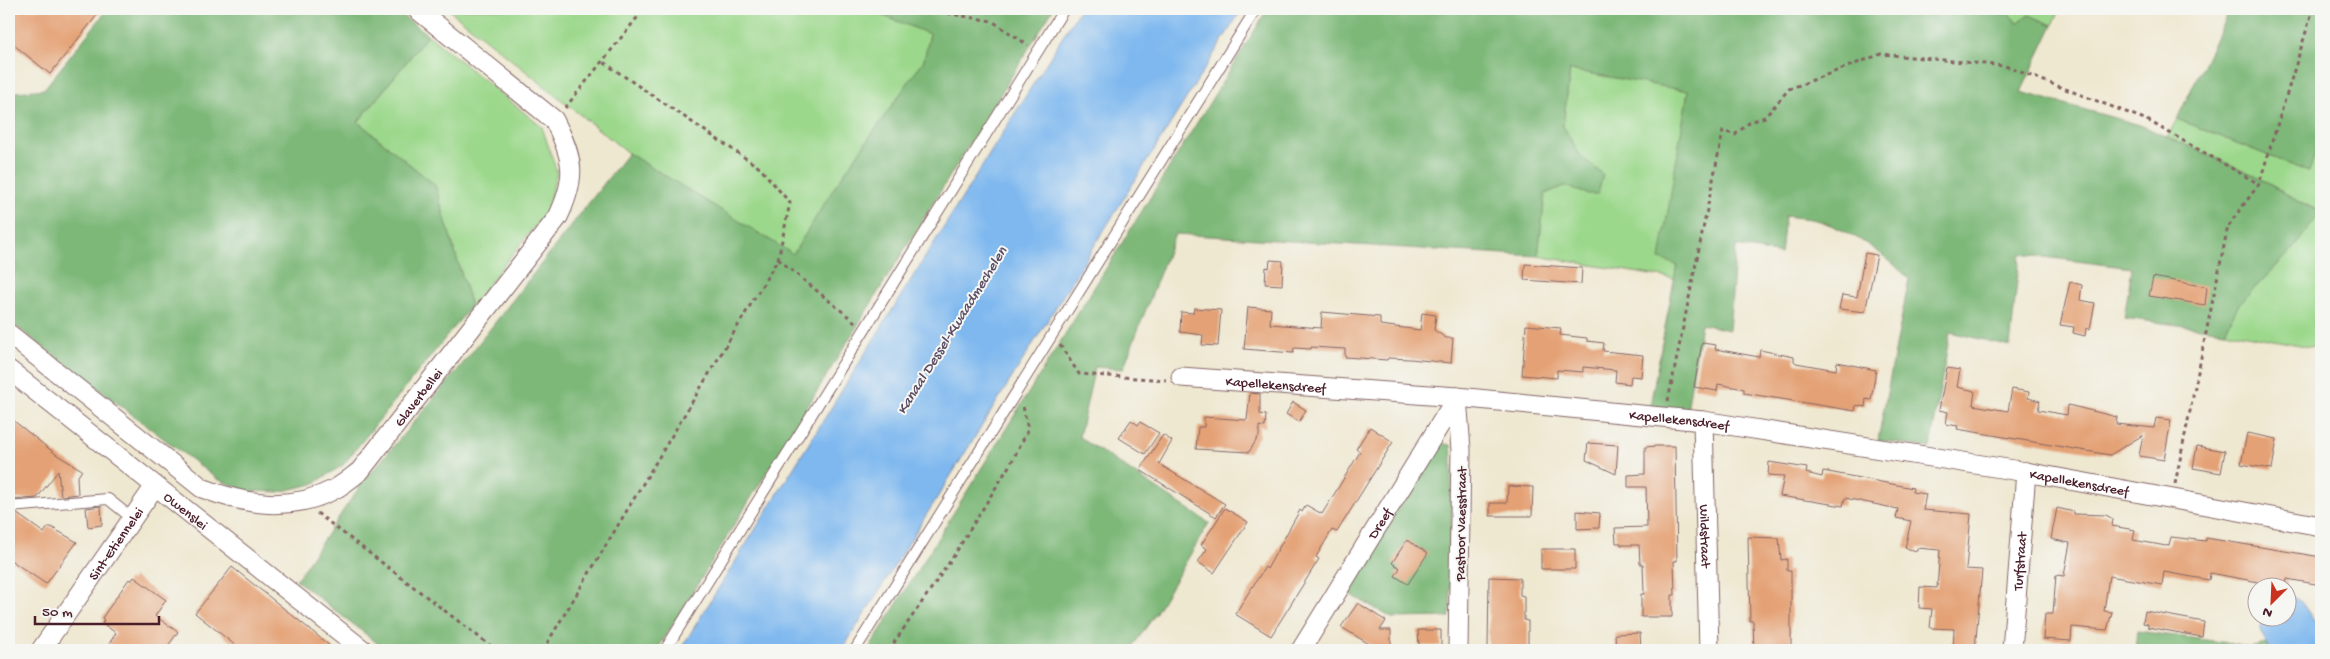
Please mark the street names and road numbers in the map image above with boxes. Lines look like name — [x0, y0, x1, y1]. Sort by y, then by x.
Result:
street label: Glaverbellei — [392, 366, 448, 431]
street label: Kapellekensdreef — [1225, 374, 1328, 399]
street label: Kapellekensdreef — [1628, 408, 1732, 436]
street label: Pastoor Vaesstraat — [1453, 466, 1472, 582]
street label: Kapellekensdreef — [2028, 467, 2131, 502]
street label: Owenslei — [159, 489, 210, 535]
street label: Wildstraat — [1694, 504, 1713, 569]
street label: Sint-Etiennelei — [86, 505, 148, 584]
street label: Dreef — [1365, 505, 1398, 544]
street label: Turfstraat — [2011, 530, 2032, 592]

